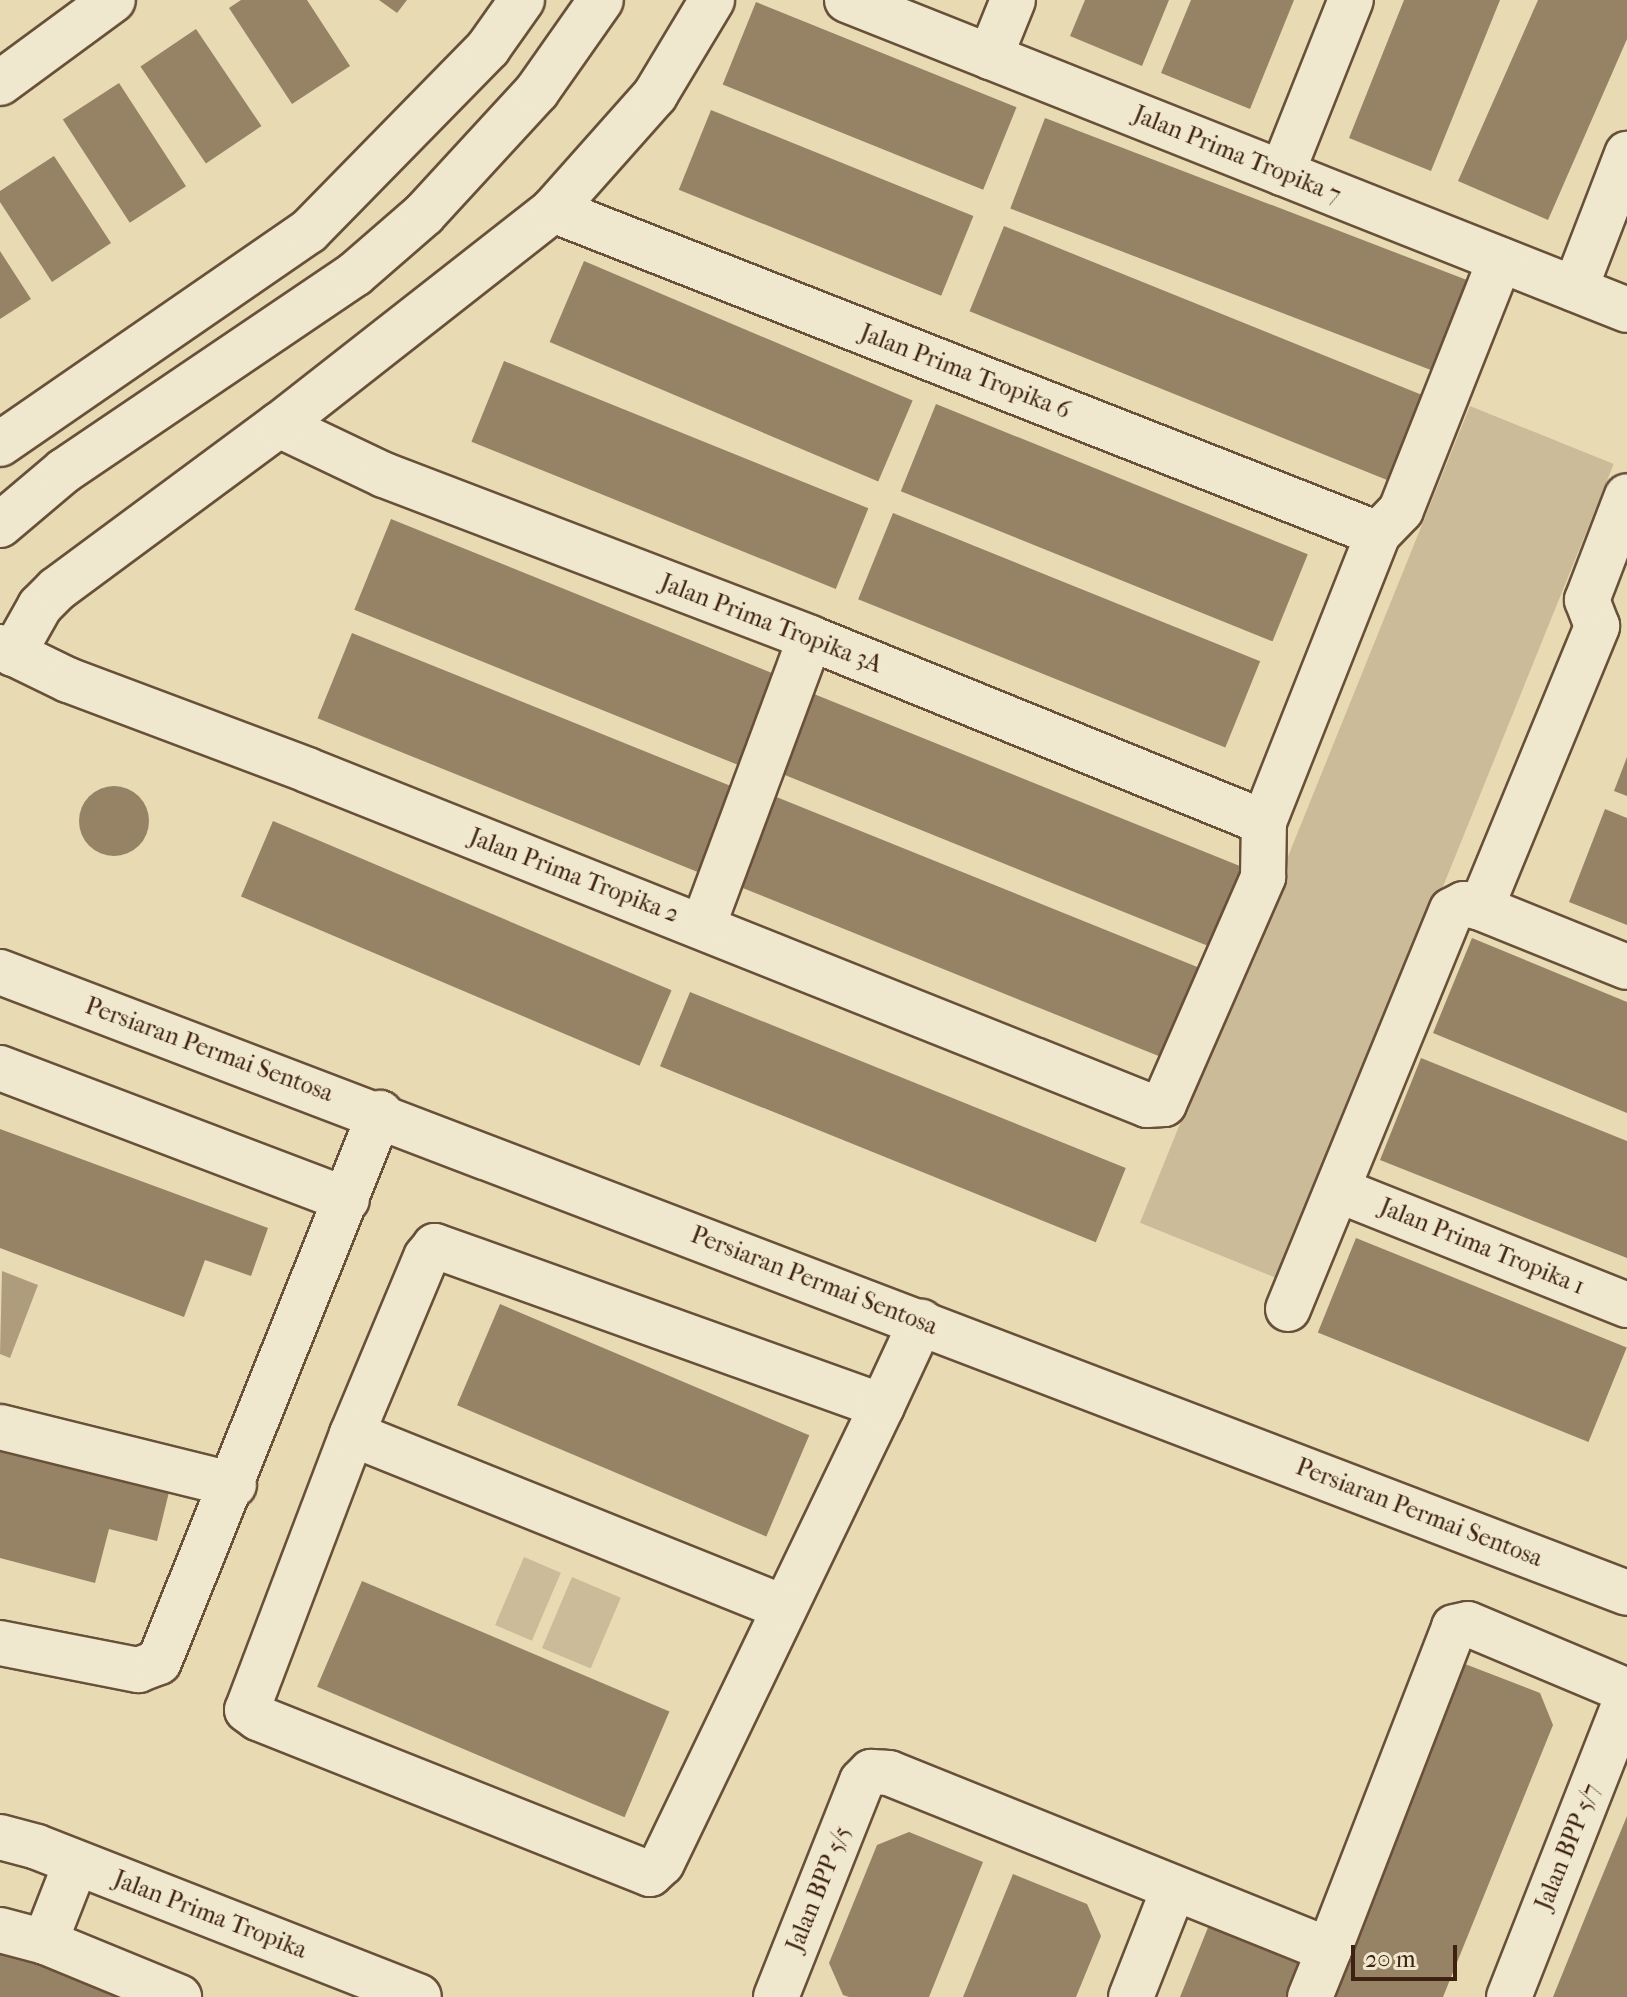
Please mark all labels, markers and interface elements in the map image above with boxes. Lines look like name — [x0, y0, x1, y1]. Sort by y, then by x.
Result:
street label: Jalan Prima Tropika 7 — [1129, 100, 1345, 210]
street label: Jalan Prima Tropika 6 — [856, 319, 1074, 425]
street label: Jalan Prima Tropika 3A — [656, 568, 886, 680]
street label: Jalan Prima Tropika 2 — [465, 823, 683, 929]
street label: Persiaran Permai Sentosa — [81, 992, 337, 1108]
street label: Jalan Prima Tropika 1 — [1375, 1193, 1589, 1301]
street label: Persiaran Permai Sentosa — [687, 1221, 941, 1341]
street label: Persiaran Permai Sentosa — [1292, 1453, 1546, 1573]
street label: Jalan BPP 5/7 — [1530, 1780, 1606, 1914]
street label: Jalan BPP 5/5 — [781, 1822, 857, 1956]
street label: Jalan Prima Tropika — [109, 1865, 311, 1965]
scale bar — [1355, 1929, 1461, 1979]
text: 20 m — [1365, 1945, 1416, 1973]

